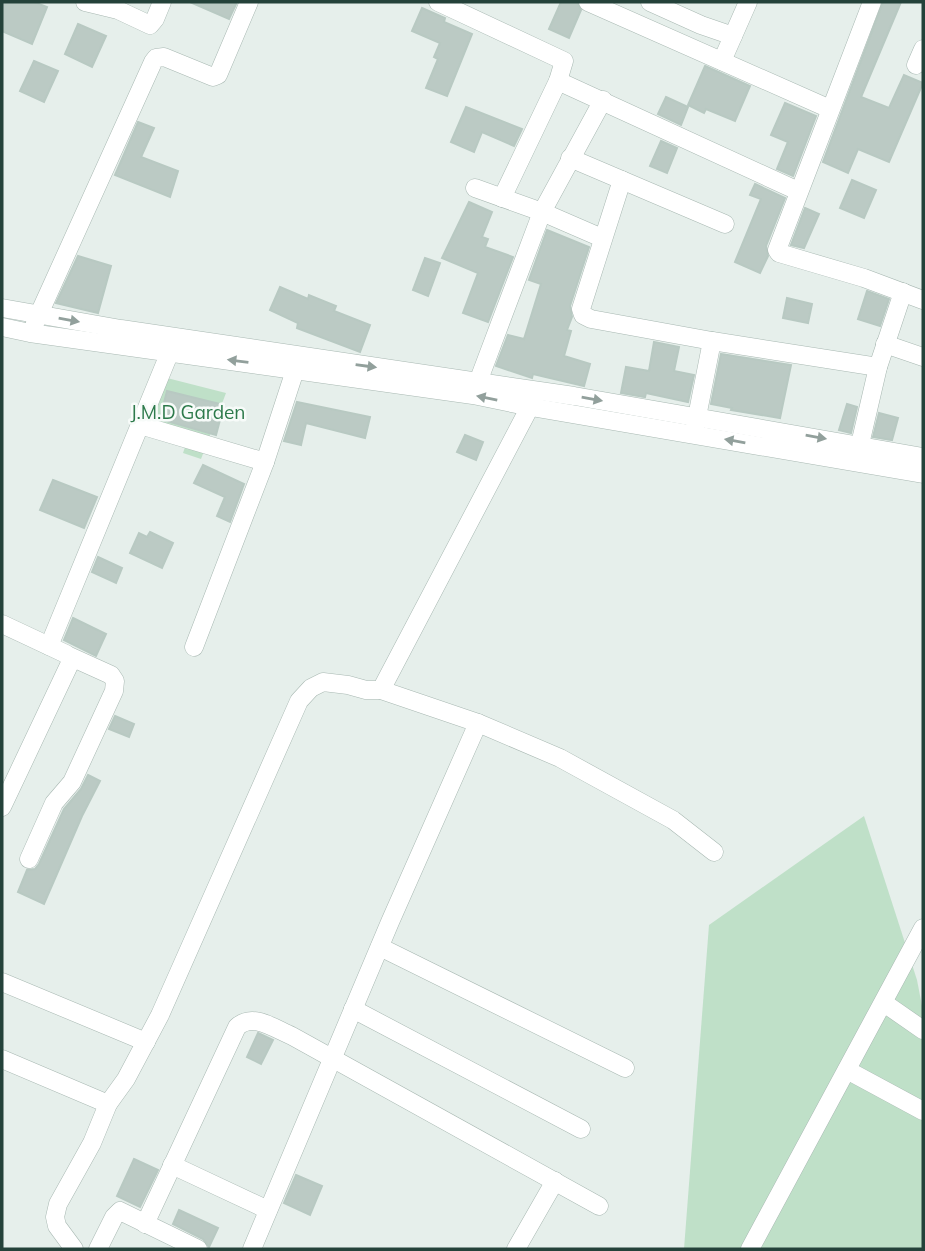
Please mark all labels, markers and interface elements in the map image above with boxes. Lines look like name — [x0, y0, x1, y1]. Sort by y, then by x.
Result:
one-way arrow — [58, 315, 80, 326]
one-way arrow — [227, 356, 249, 367]
one-way arrow — [356, 360, 378, 371]
one-way arrow — [476, 393, 498, 404]
one-way arrow — [581, 394, 603, 405]
park label: J.M.D Garden — [130, 400, 246, 424]
one-way arrow — [805, 432, 827, 443]
one-way arrow — [724, 435, 746, 446]

